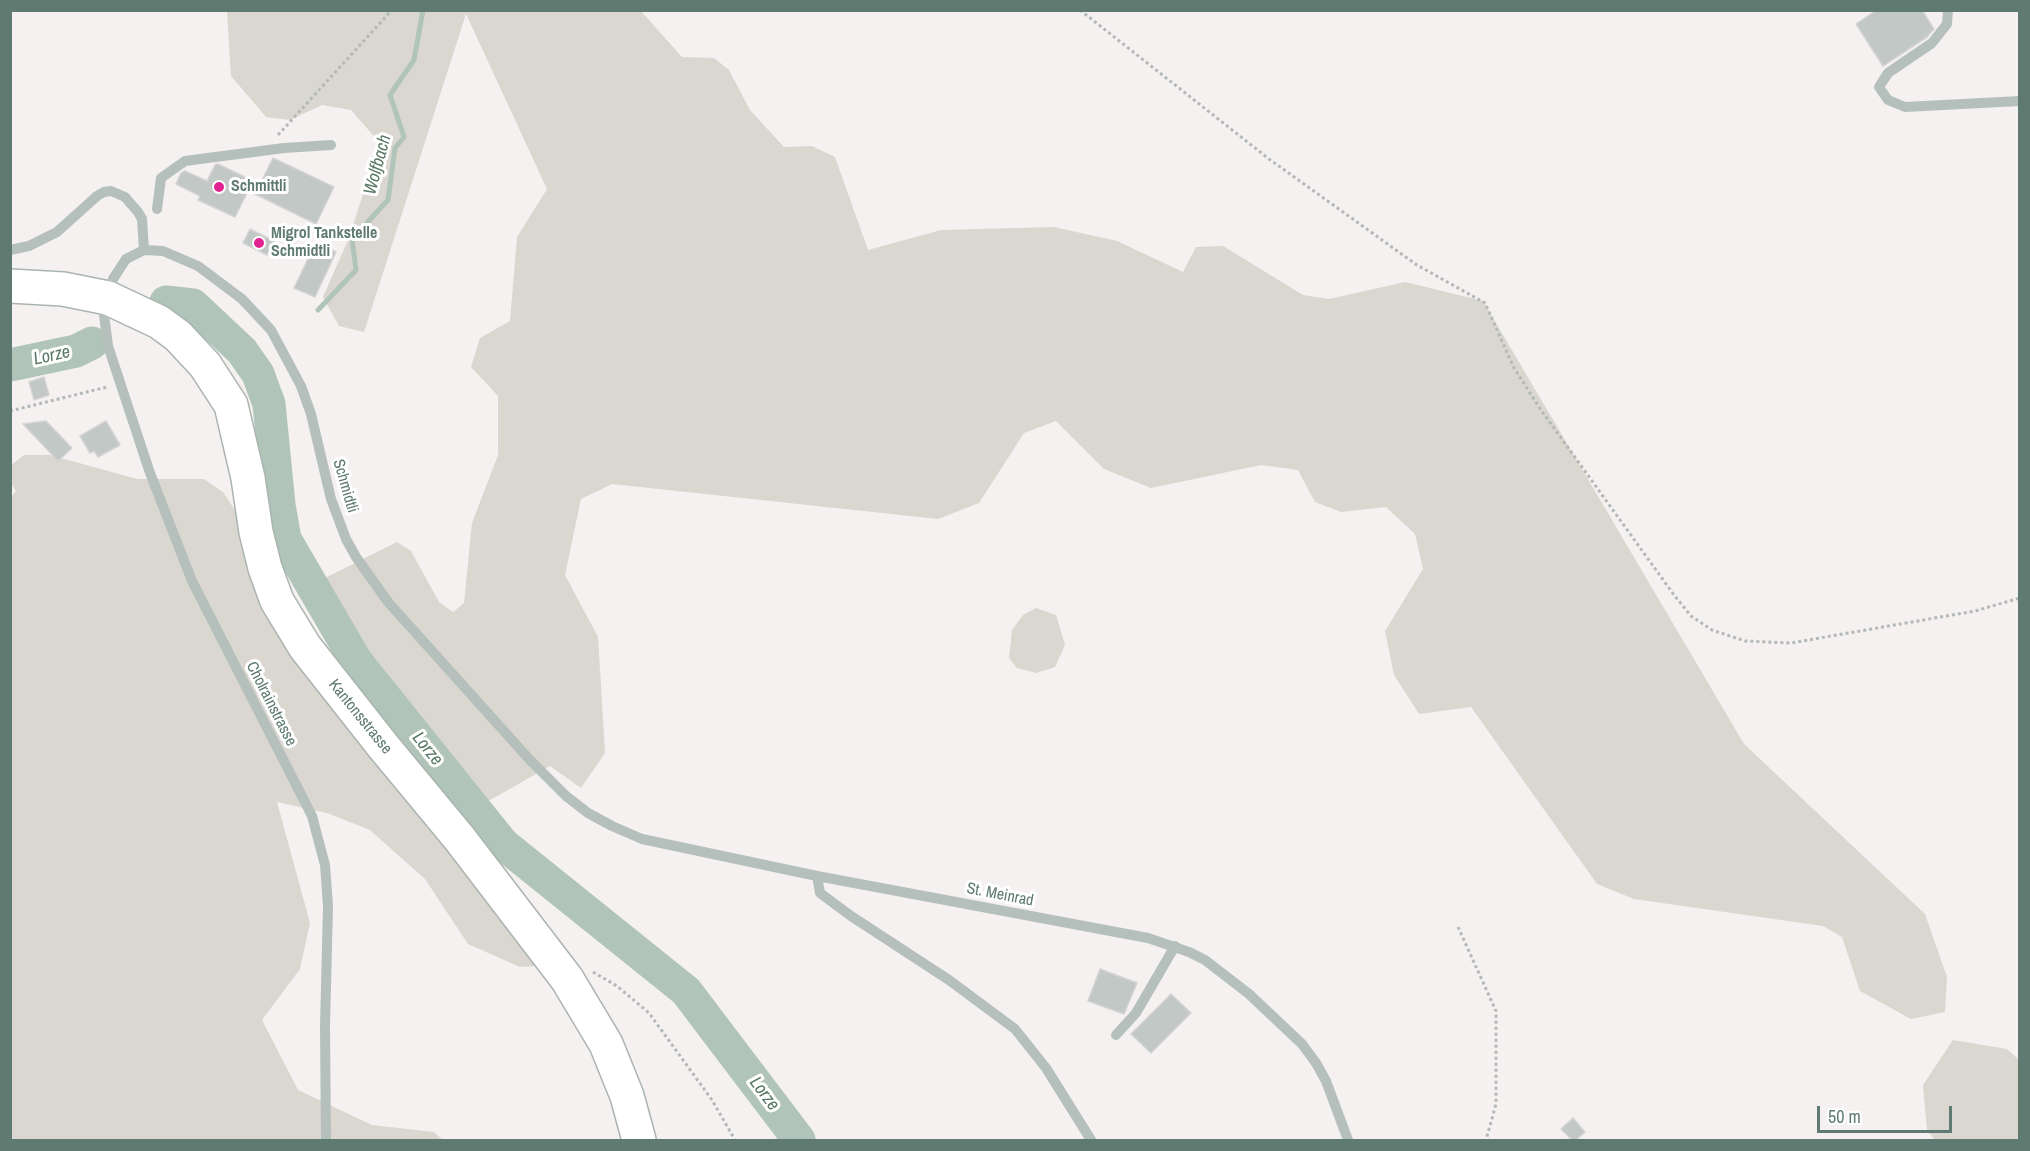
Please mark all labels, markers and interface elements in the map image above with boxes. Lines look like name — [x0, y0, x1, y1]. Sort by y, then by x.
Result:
water label: Wolfbach — [360, 133, 396, 197]
place label: Schmittli — [231, 177, 286, 197]
marker: Schmittli — [212, 180, 226, 194]
place label: Migrol Tankstelle Schmidtli — [271, 224, 377, 262]
marker: Migrol Tankstelle Schmidtli — [252, 236, 266, 250]
water label: Lorze — [32, 341, 72, 371]
street label: Schmidtli — [328, 457, 362, 515]
street label: Cholrainstrasse — [242, 659, 300, 749]
street label: Kantonsstrasse — [324, 676, 396, 758]
water label: Lorze — [407, 728, 447, 770]
street label: St. Meinrad — [965, 879, 1035, 911]
water label: Lorze — [744, 1073, 784, 1115]
scale bar — [1820, 1094, 1955, 1132]
text: 50 m — [1828, 1104, 1861, 1129]

